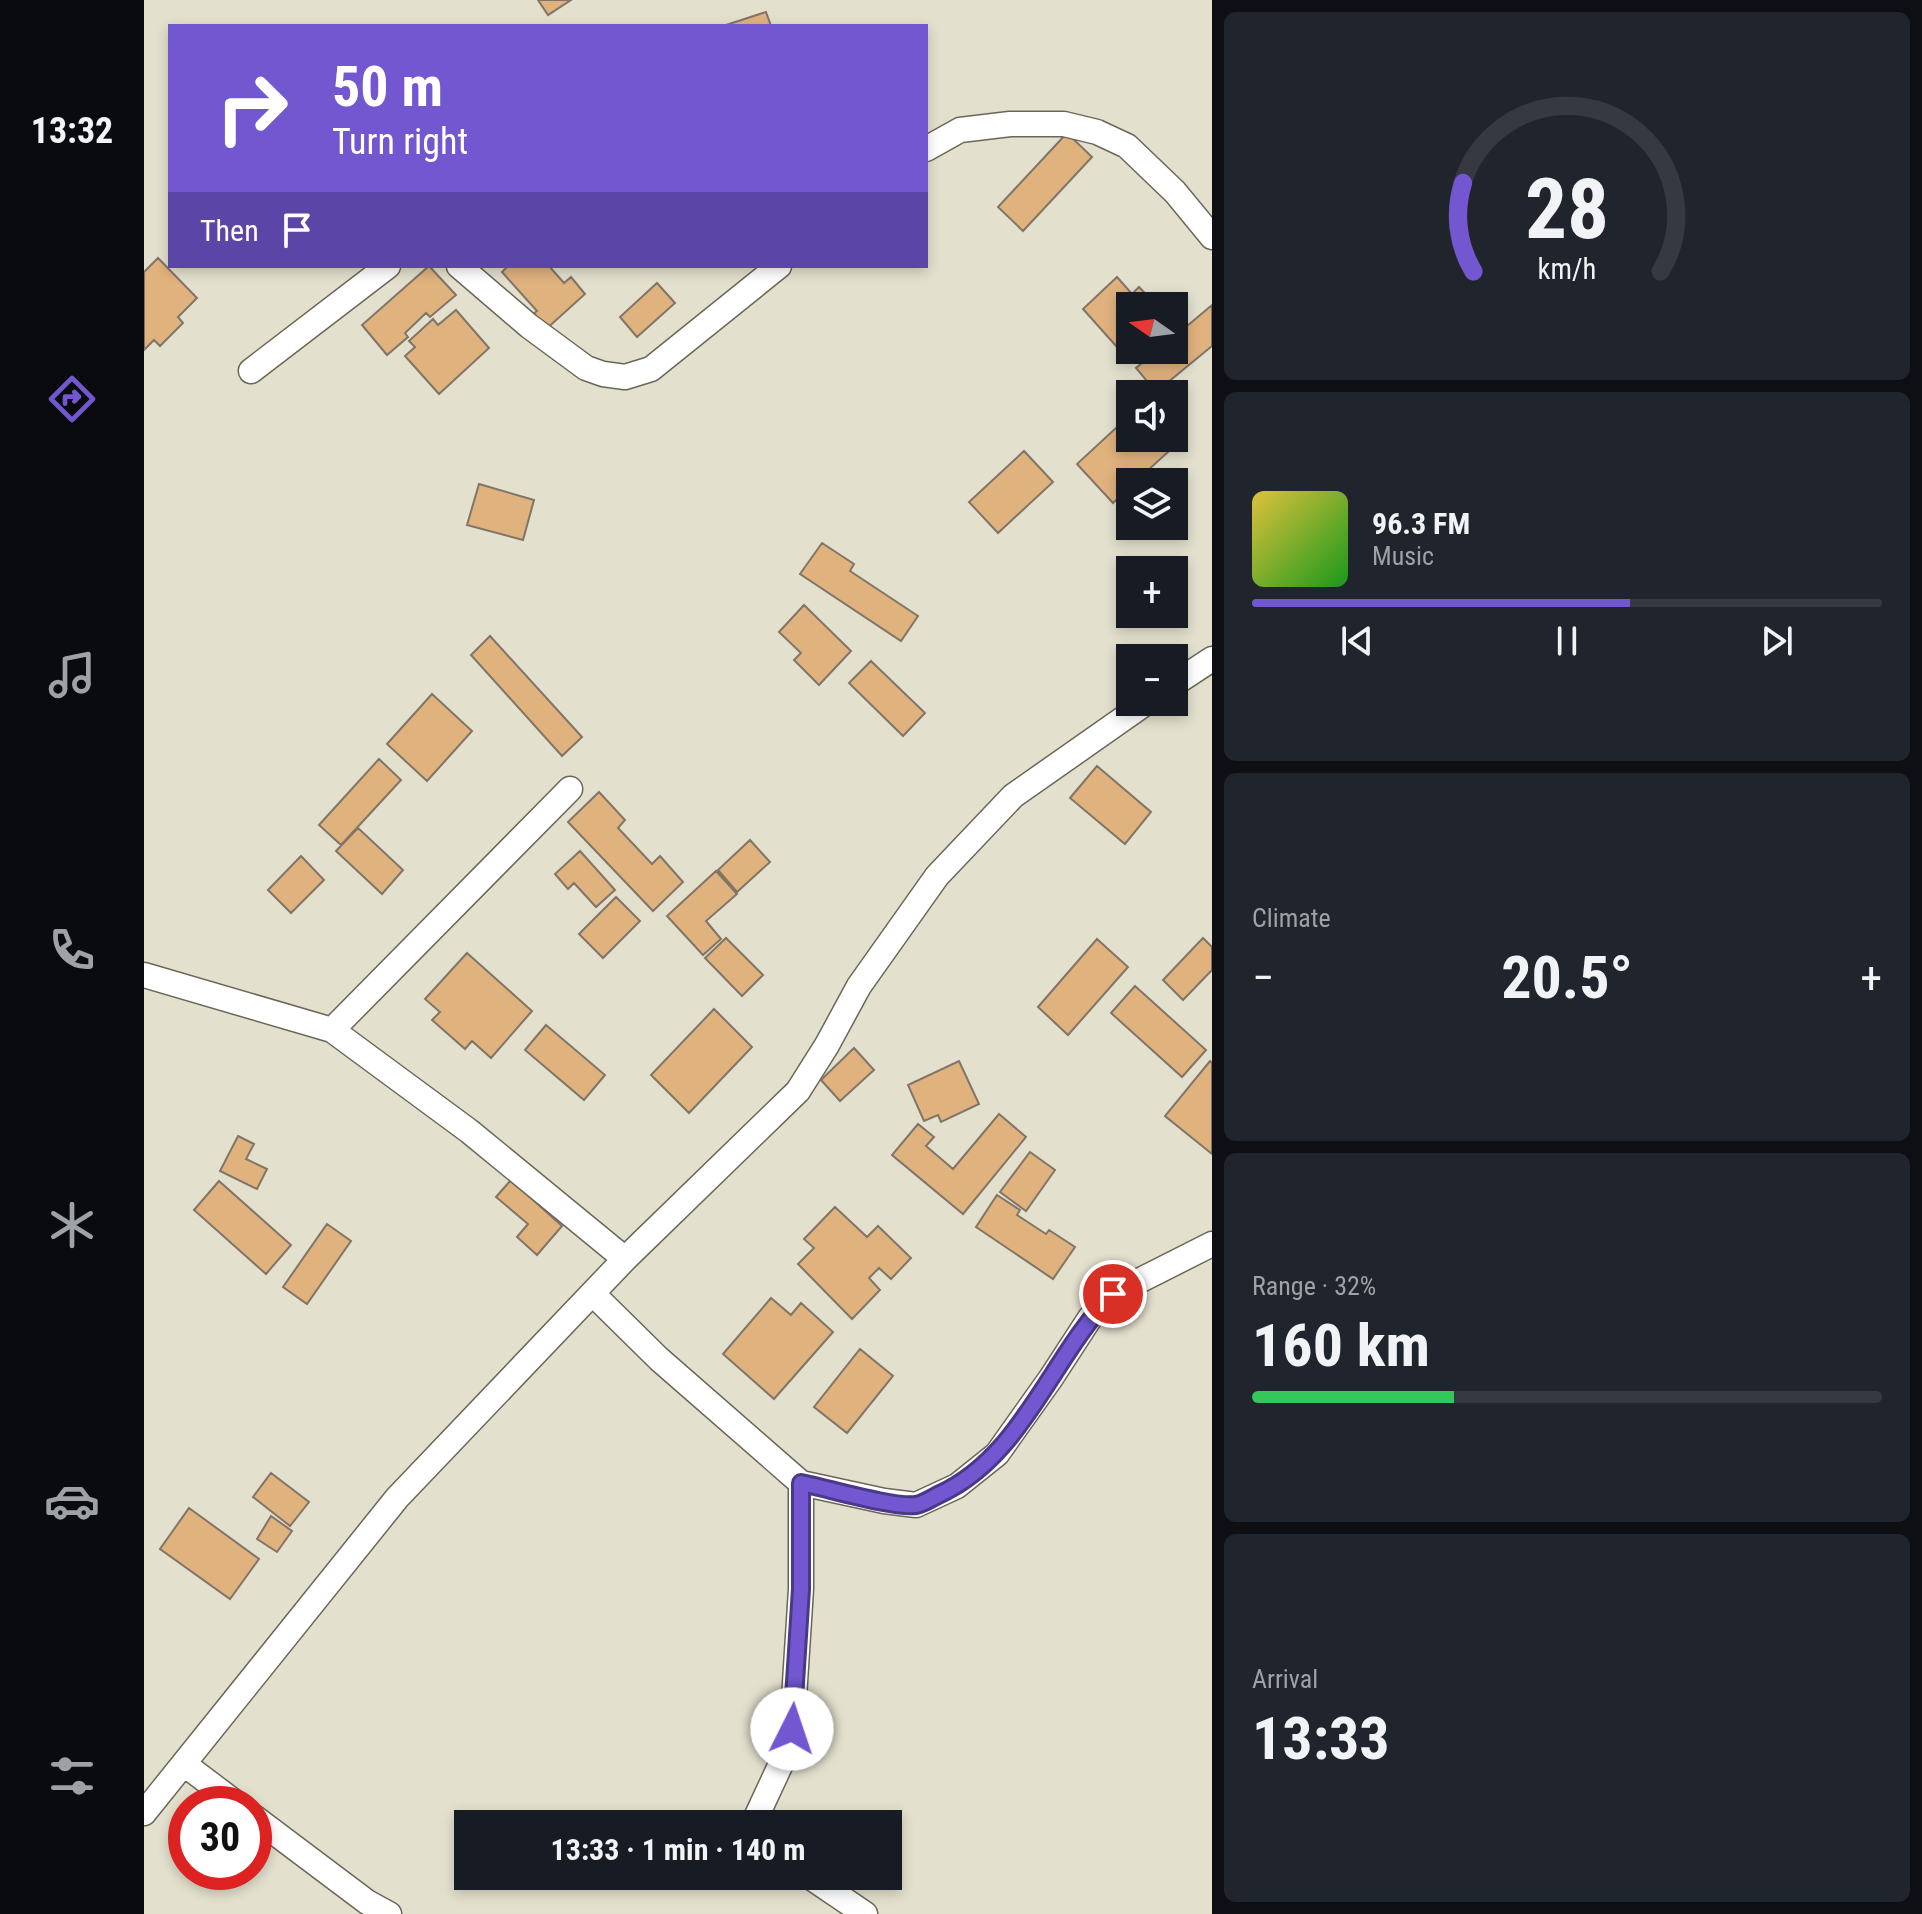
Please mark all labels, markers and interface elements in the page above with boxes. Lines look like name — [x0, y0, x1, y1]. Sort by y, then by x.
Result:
text: 50 m — [332, 54, 443, 120]
icon: right — [200, 56, 304, 160]
text: 13:32 — [31, 110, 113, 152]
text: Turn right — [332, 121, 468, 163]
text: 28 — [1525, 161, 1609, 258]
icon: arrive — [275, 208, 319, 252]
text: Then — [200, 213, 259, 248]
text: km/h — [1538, 252, 1596, 286]
north arrow — [1116, 292, 1188, 364]
map controls — [1116, 292, 1188, 716]
icon: directions — [44, 371, 100, 427]
button: sound — [1116, 380, 1188, 452]
button: layers — [1116, 468, 1188, 540]
text: 96.3 FM — [1372, 506, 1470, 541]
text: Music — [1372, 541, 1434, 571]
button: + — [1116, 556, 1188, 628]
icon: previous — [1335, 619, 1379, 663]
icon: pause — [1545, 619, 1589, 663]
icon: next — [1755, 619, 1799, 663]
button: − — [1116, 644, 1188, 716]
icon: music — [44, 647, 100, 703]
text: Climate — [1252, 903, 1331, 933]
icon: phone — [44, 922, 100, 978]
text: 20.5° — [1501, 942, 1633, 1013]
text: − — [1252, 952, 1274, 1004]
text: + — [1860, 952, 1882, 1004]
icon: climate — [44, 1197, 100, 1253]
pin — [1079, 1260, 1147, 1328]
text: Range · 32% — [1252, 1271, 1376, 1301]
icon: arrive — [1091, 1272, 1135, 1316]
text: 160 km — [1252, 1310, 1430, 1381]
icon: car — [44, 1473, 100, 1529]
text: Arrival — [1252, 1664, 1318, 1694]
position arrow — [750, 1687, 834, 1771]
text: 13:33 — [1252, 1703, 1390, 1774]
icon: filters — [44, 1748, 100, 1804]
speed limit sign: 30 — [168, 1786, 272, 1890]
text: 13:33 · 1 min · 140 m — [551, 1832, 805, 1867]

